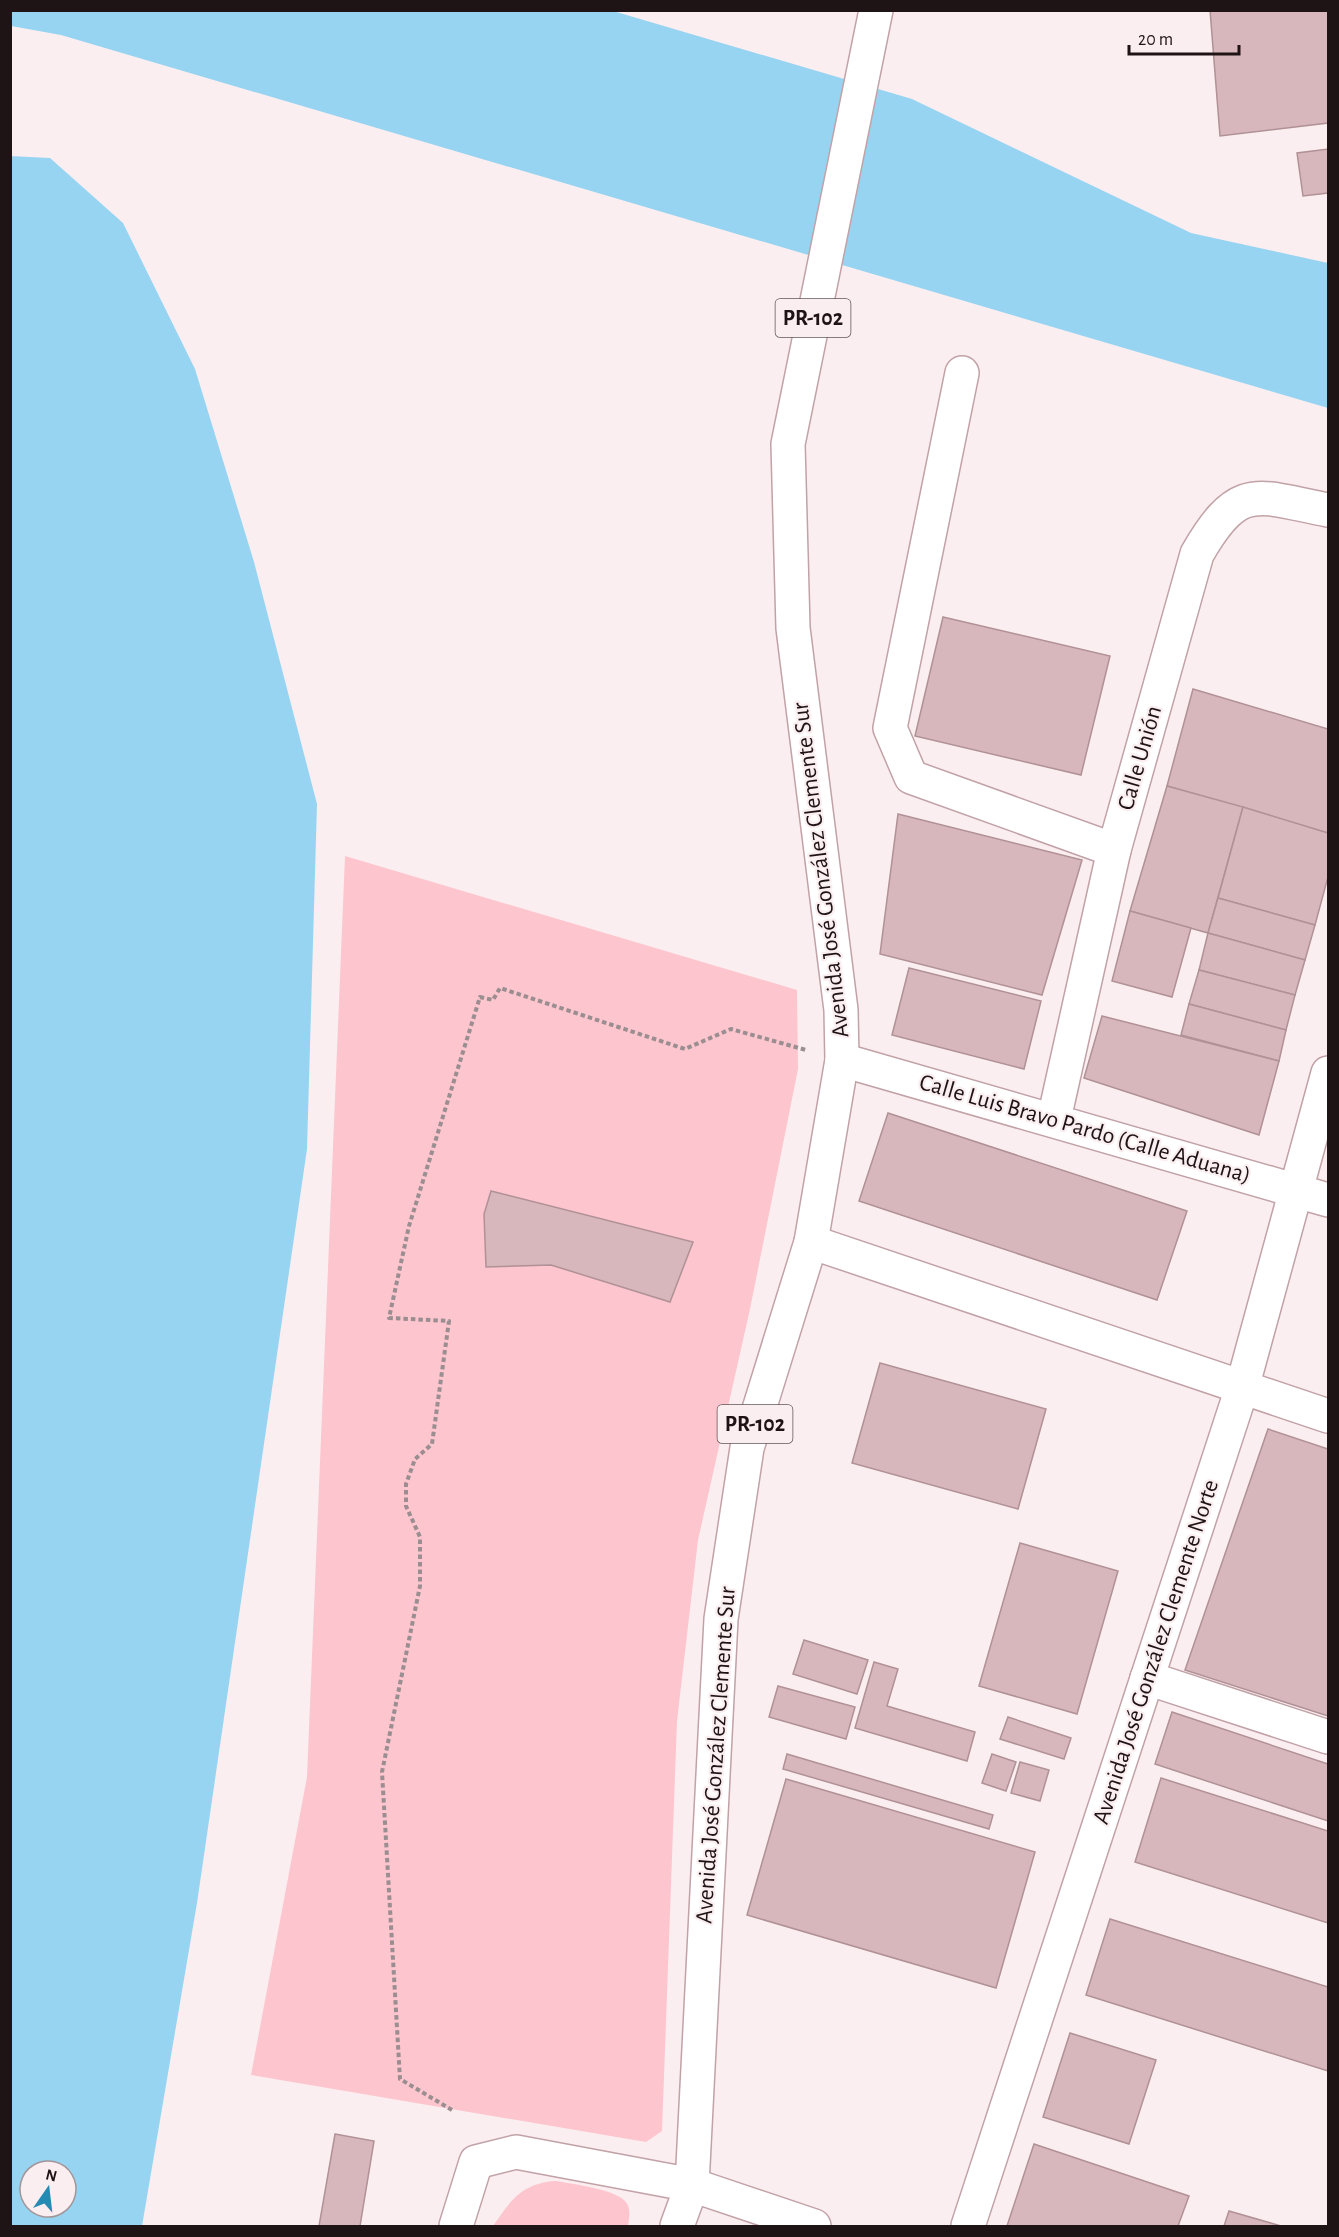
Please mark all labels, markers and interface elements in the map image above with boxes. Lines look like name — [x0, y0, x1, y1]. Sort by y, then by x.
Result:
scale bar — [1129, 18, 1238, 56]
text: 20 m — [1138, 31, 1173, 49]
road number: PR-102 — [776, 299, 850, 337]
street label: Avenida José González Clemente Sur — [788, 701, 853, 1039]
street label: Calle Unión — [1114, 703, 1166, 813]
street label: Calle Luis Bravo Pardo (Calle Aduana) — [917, 1070, 1253, 1188]
road number: PR-102 — [718, 1405, 792, 1443]
street label: Avenida José González Clemente Norte — [1089, 1477, 1223, 1827]
street label: Avenida José González Clemente Sur — [692, 1585, 740, 1924]
north arrow — [18, 2159, 78, 2219]
text: N — [44, 2166, 59, 2185]

